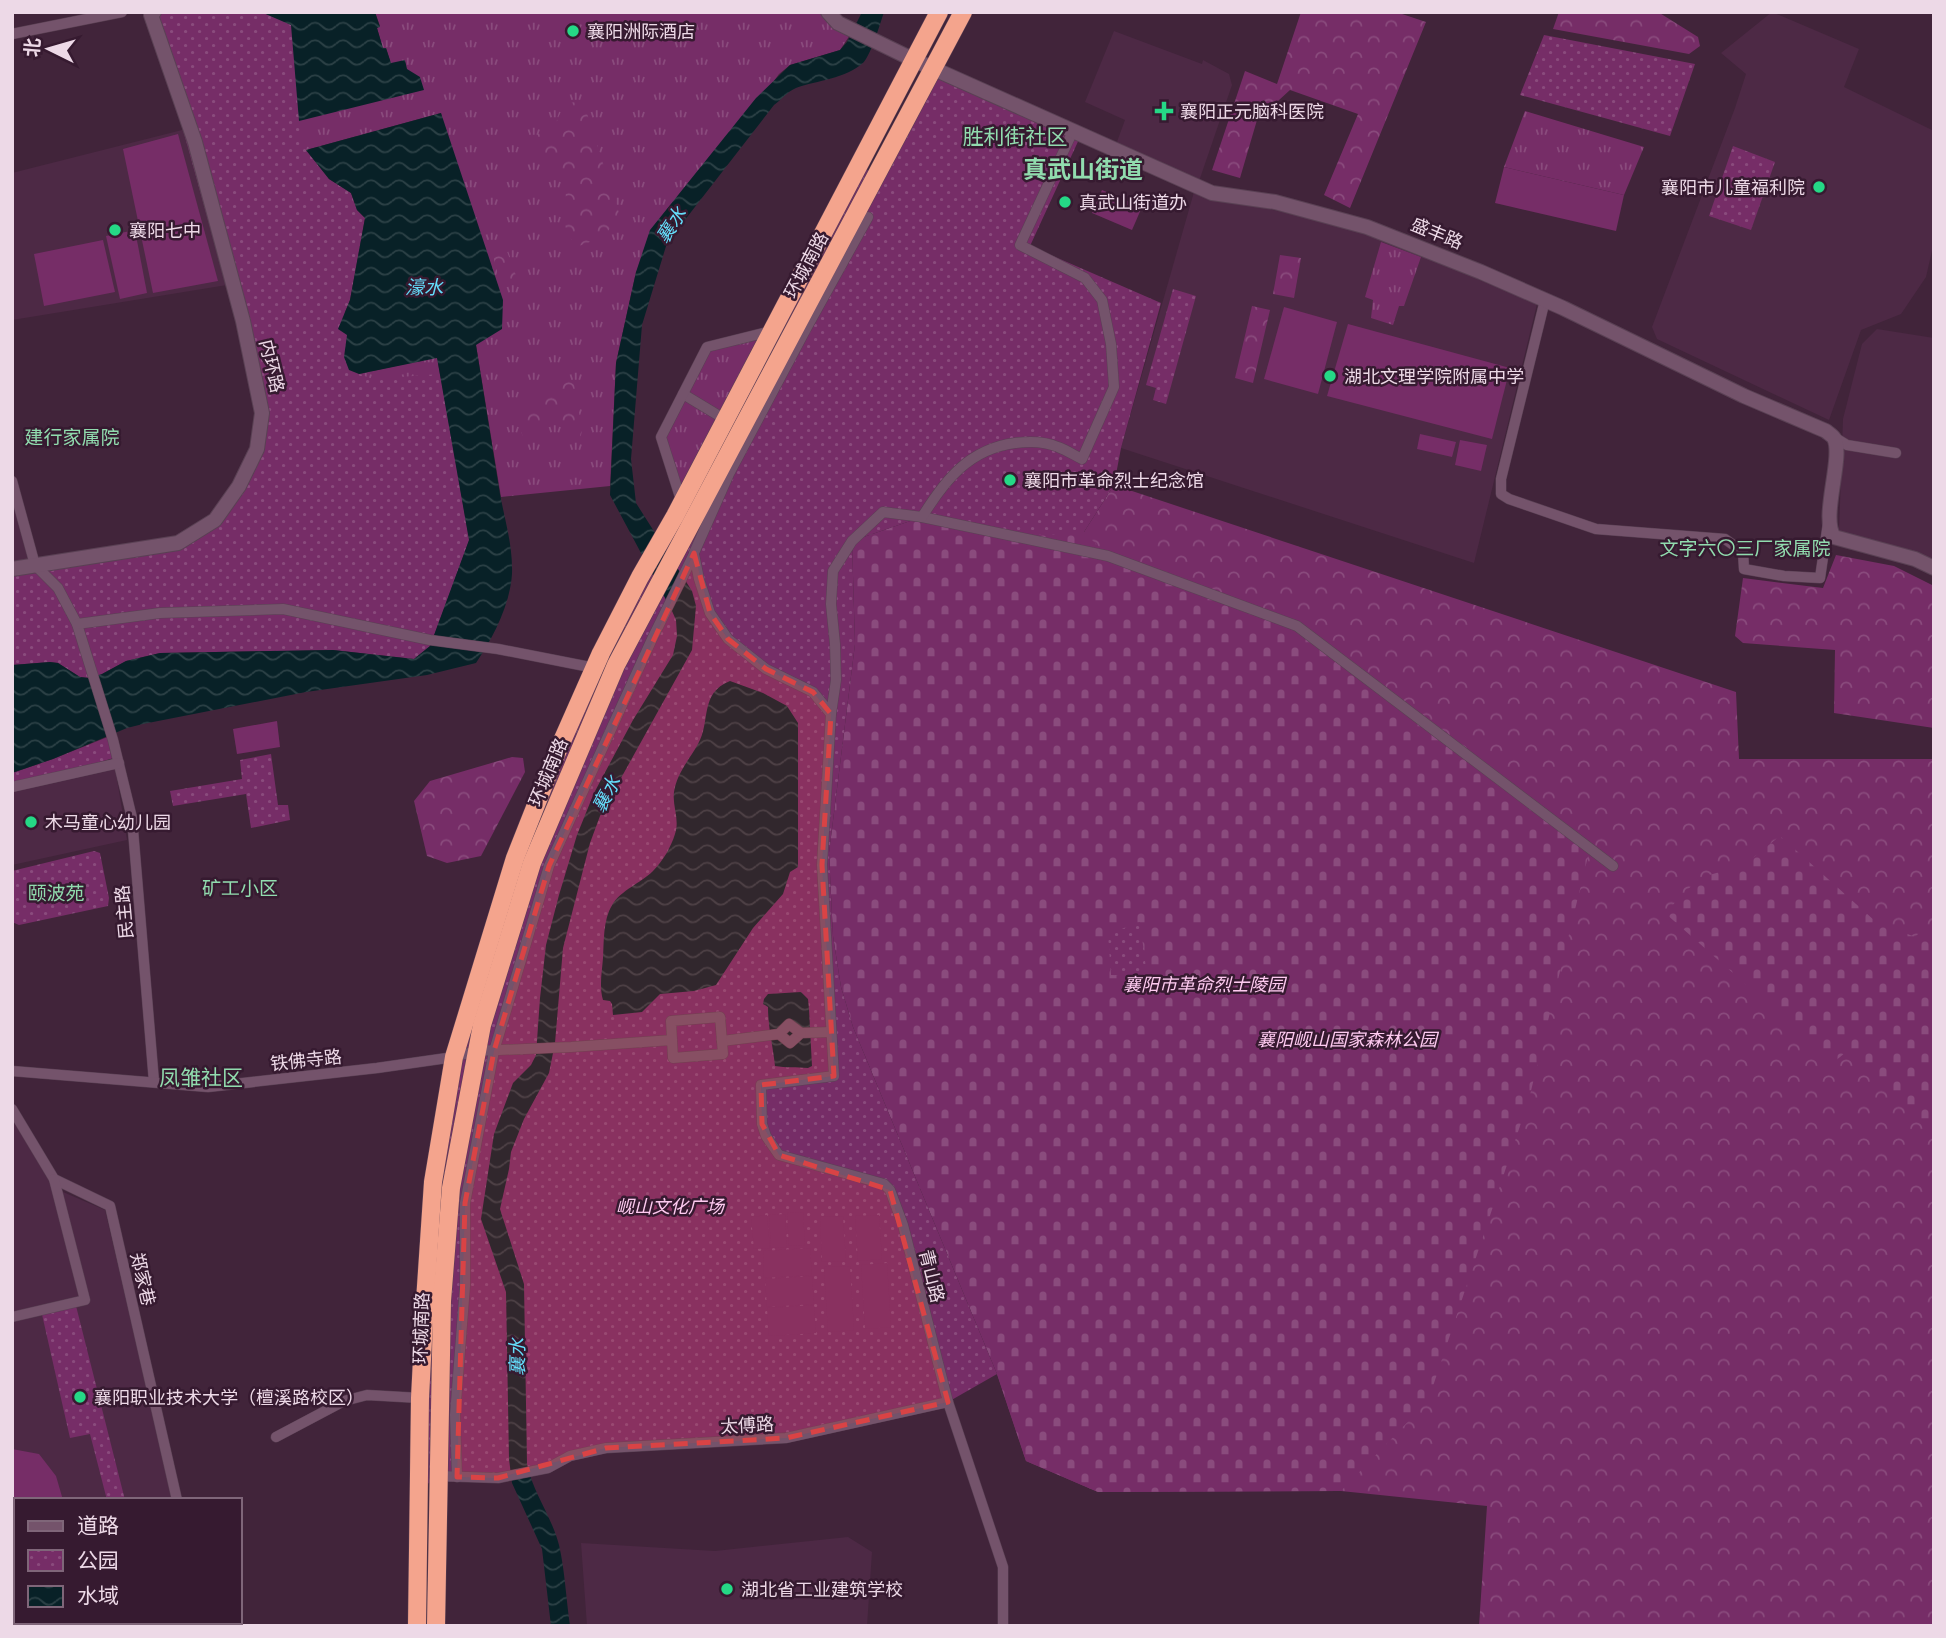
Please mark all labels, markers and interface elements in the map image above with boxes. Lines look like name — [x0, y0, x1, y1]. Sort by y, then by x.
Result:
north arrow — [14, 14, 84, 84]
place label: 襄阳洲际酒店 — [587, 19, 695, 44]
marker: 襄阳洲际酒店 — [565, 23, 581, 39]
text: 北 — [18, 37, 46, 58]
place label: 襄阳正元脑科医院 — [1180, 99, 1324, 124]
marker: 襄阳正元脑科医院 — [1154, 101, 1174, 121]
district label: 胜利街社区 — [963, 122, 1068, 151]
district label: 真武山街道 — [1023, 153, 1143, 186]
place label: 襄阳市儿童福利院 — [1661, 175, 1805, 200]
marker: 襄阳市儿童福利院 — [1811, 179, 1827, 195]
place label: 真武山街道办 — [1079, 190, 1187, 215]
marker: 真武山街道办 — [1057, 194, 1073, 210]
water label: 襄水 — [650, 201, 693, 248]
street label: 盛丰路 — [1407, 211, 1467, 255]
place label: 襄阳七中 — [129, 218, 201, 243]
marker: 襄阳七中 — [107, 222, 123, 238]
street label: 环城南路 — [778, 227, 834, 303]
water label: 濠水 — [405, 274, 444, 300]
street label: 内环路 — [254, 337, 290, 395]
place label: 湖北文理学院附属中学 — [1344, 364, 1524, 389]
marker: 湖北文理学院附属中学 — [1322, 368, 1338, 384]
district label: 建行家属院 — [24, 424, 120, 450]
place label: 襄阳市革命烈士纪念馆 — [1024, 468, 1204, 493]
marker: 襄阳市革命烈士纪念馆 — [1002, 472, 1018, 488]
district label: 文字六〇三厂家属院 — [1659, 535, 1831, 561]
street label: 环城南路 — [522, 734, 574, 810]
water label: 襄水 — [586, 770, 627, 817]
place label: 木马童心幼儿园 — [45, 810, 171, 835]
marker: 木马童心幼儿园 — [23, 814, 39, 830]
district label: 矿工小区 — [202, 875, 278, 901]
district label: 颐波苑 — [27, 880, 85, 906]
street label: 民主路 — [109, 884, 139, 940]
park label: 襄阳市革命烈士陵园 — [1123, 972, 1288, 997]
park label: 襄阳岘山国家森林公园 — [1257, 1027, 1440, 1052]
street label: 铁佛寺路 — [269, 1044, 343, 1076]
district label: 凤雏社区 — [159, 1063, 243, 1092]
park label: 岘山文化广场 — [616, 1194, 726, 1219]
street label: 青山路 — [913, 1247, 951, 1305]
street label: 郑家巷 — [125, 1250, 161, 1308]
street label: 环城南路 — [407, 1292, 435, 1364]
water label: 襄水 — [504, 1337, 530, 1376]
place label: 襄阳职业技术大学（檀溪路校区） — [94, 1385, 364, 1410]
marker: 襄阳职业技术大学（檀溪路校区） — [72, 1389, 88, 1405]
street label: 太傅路 — [719, 1411, 775, 1439]
legend — [14, 1498, 242, 1624]
text: 道路 — [77, 1511, 119, 1540]
text: 公园 — [77, 1546, 119, 1575]
place label: 湖北省工业建筑学校 — [741, 1577, 903, 1602]
text: 水域 — [77, 1581, 119, 1610]
marker: 湖北省工业建筑学校 — [719, 1581, 735, 1597]

